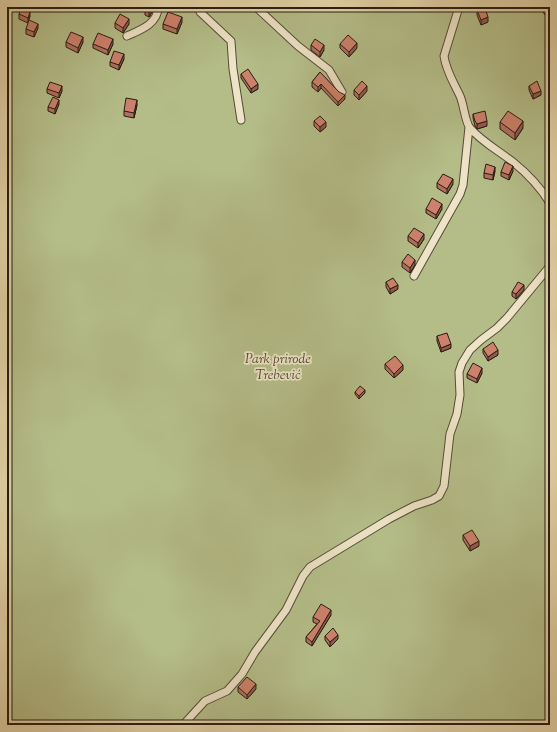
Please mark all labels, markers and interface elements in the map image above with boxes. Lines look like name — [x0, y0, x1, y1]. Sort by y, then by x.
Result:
park label: Park prirode Trebević — [245, 350, 311, 386]

